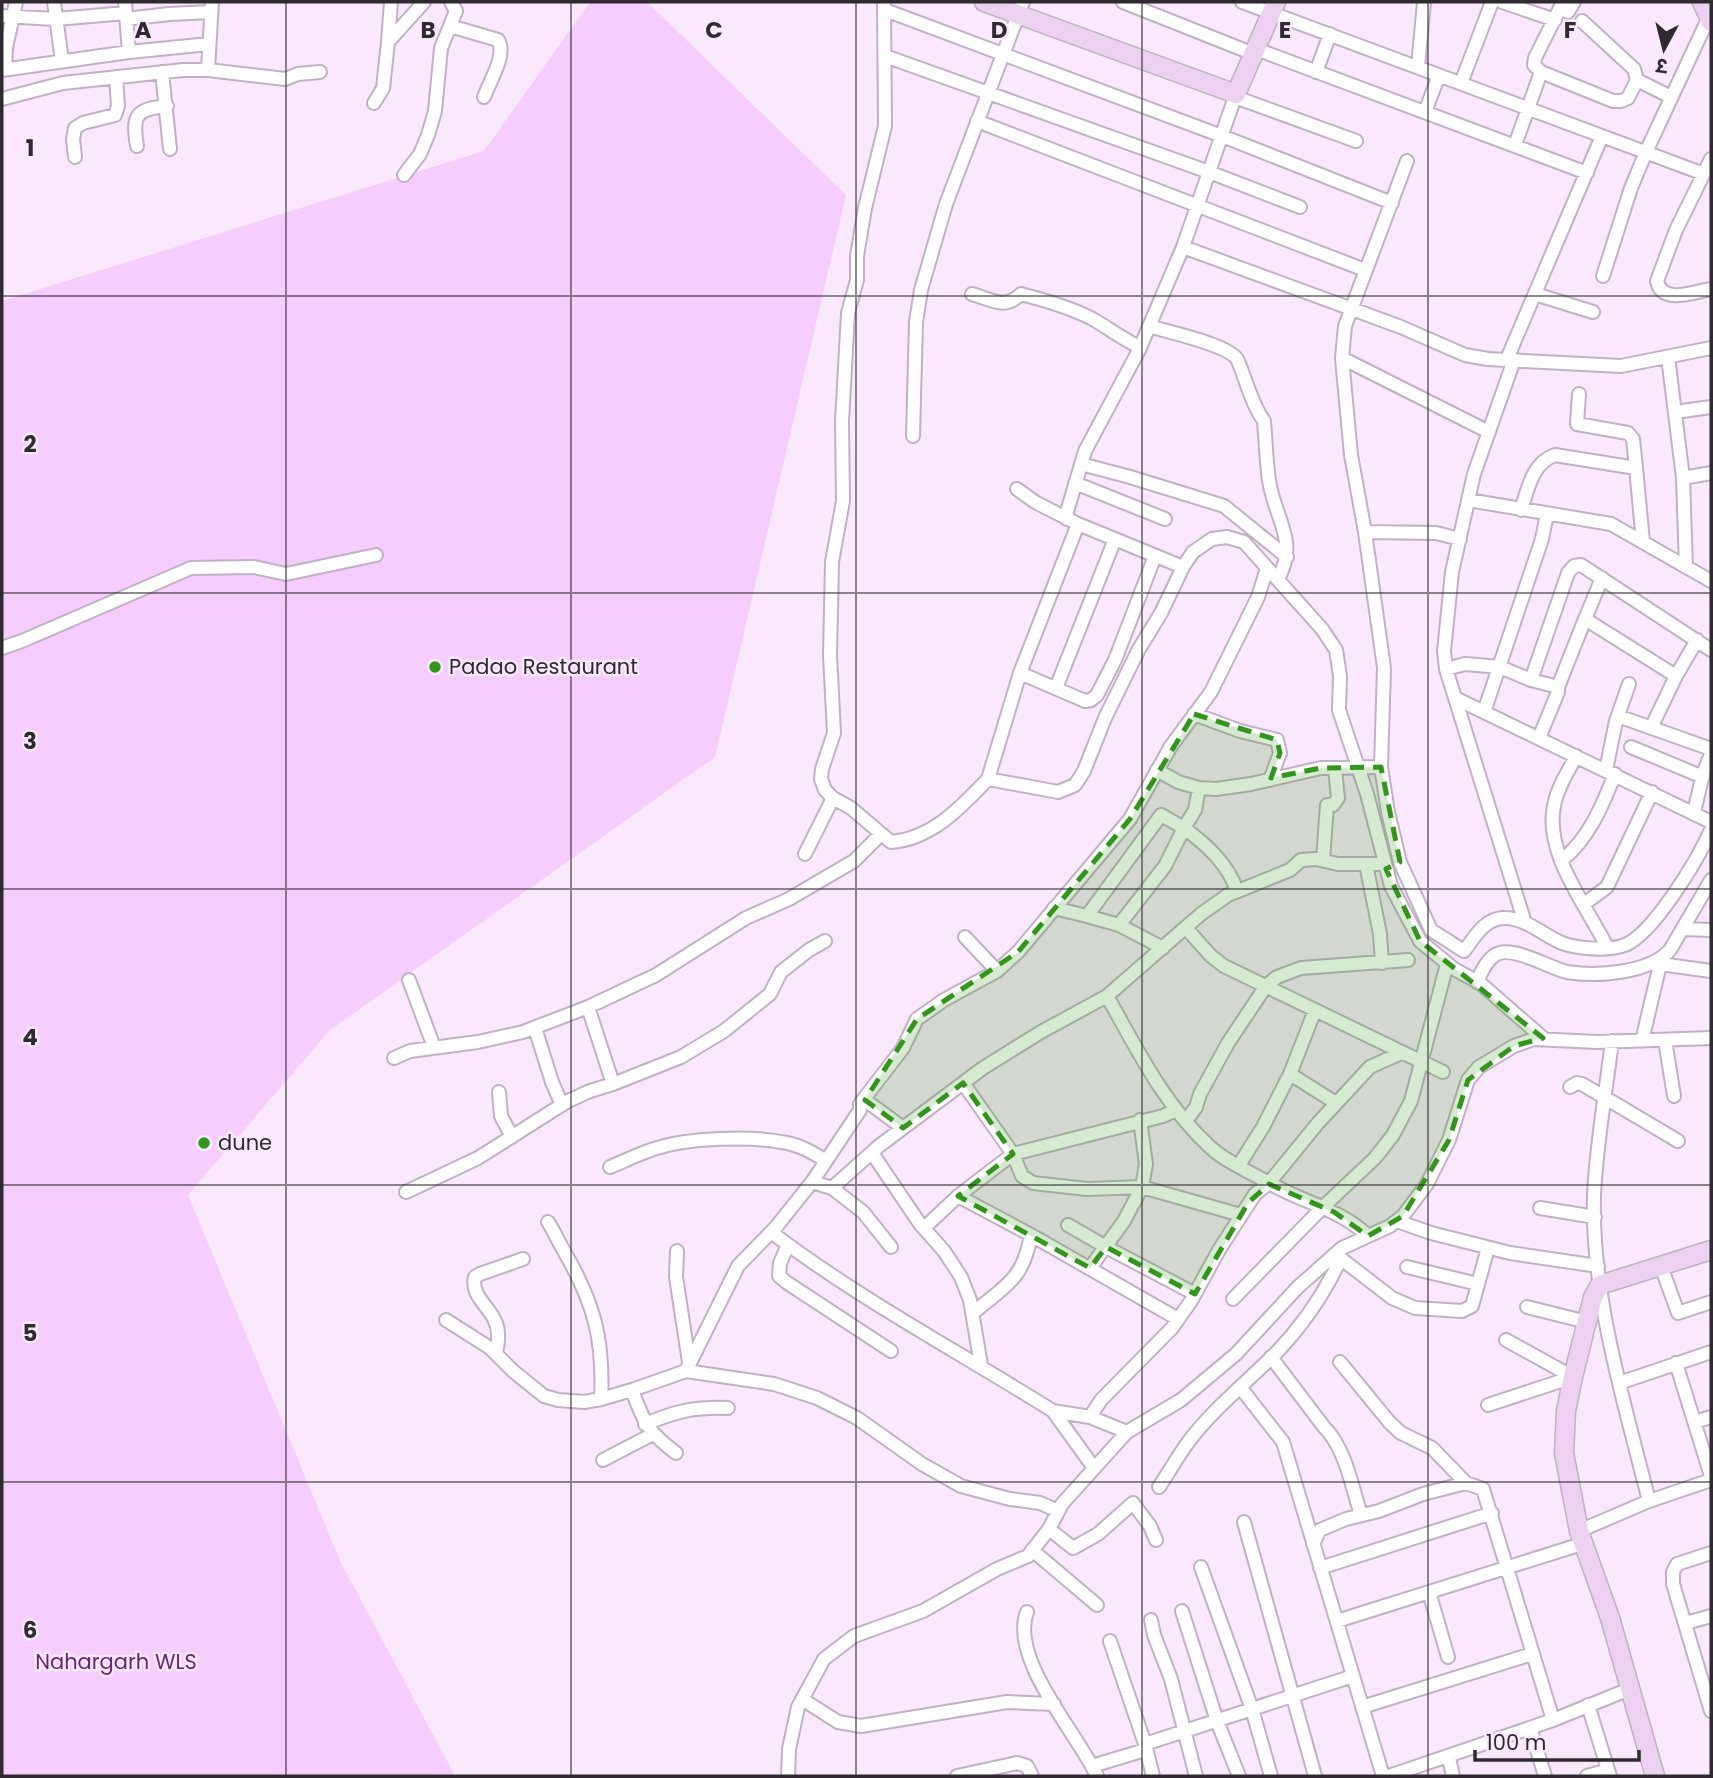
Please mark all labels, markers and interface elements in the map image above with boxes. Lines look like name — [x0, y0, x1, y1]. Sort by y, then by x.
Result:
text: A — [135, 14, 152, 46]
text: B — [420, 14, 436, 46]
text: C — [705, 14, 723, 46]
text: D — [991, 14, 1007, 46]
text: E — [1279, 14, 1291, 46]
text: F — [1564, 14, 1576, 46]
north arrow — [1629, 14, 1699, 84]
text: उ — [1654, 51, 1670, 80]
text: 1 — [26, 132, 34, 164]
text: 2 — [23, 428, 37, 460]
place label: Padao Restaurant — [449, 652, 638, 681]
marker: Padao Restaurant — [427, 659, 443, 675]
text: 3 — [23, 725, 37, 757]
text: 4 — [22, 1021, 38, 1053]
place label: dune — [218, 1128, 272, 1157]
marker: dune — [196, 1135, 212, 1151]
text: 5 — [23, 1317, 37, 1349]
text: 6 — [23, 1614, 37, 1646]
park label: Nahargarh WLS — [35, 1647, 197, 1676]
scale bar — [1475, 1718, 1640, 1762]
text: 100 m — [1486, 1728, 1546, 1757]

